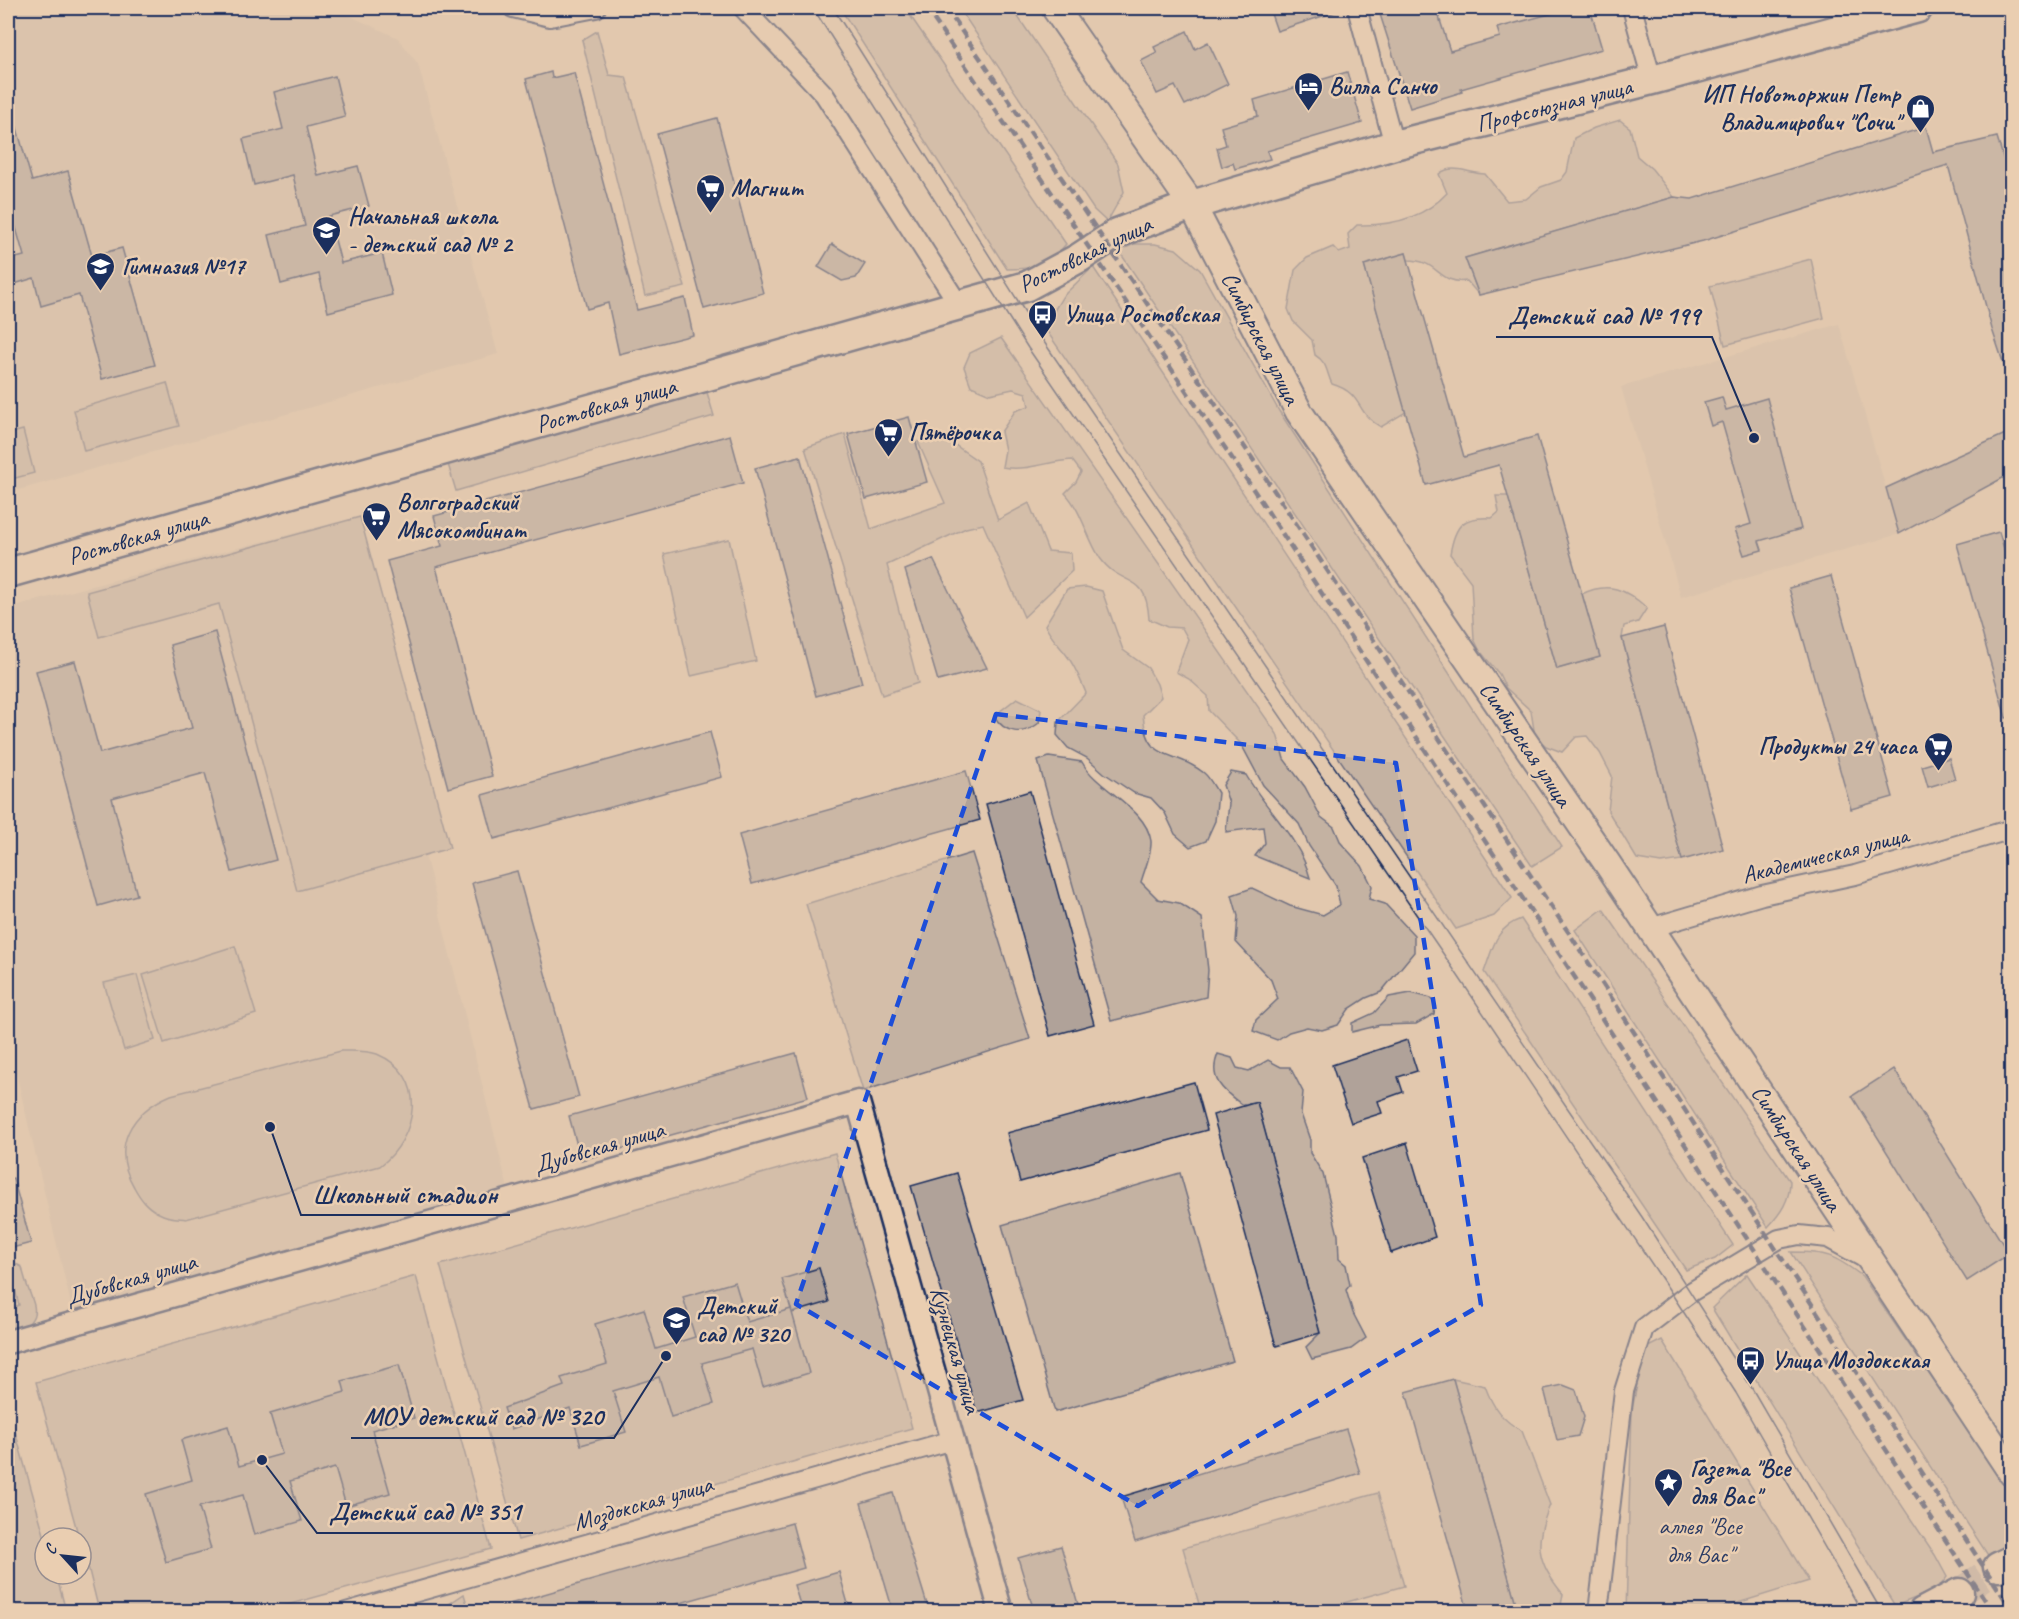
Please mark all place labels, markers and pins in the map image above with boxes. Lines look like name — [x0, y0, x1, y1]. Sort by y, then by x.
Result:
hotel icon: Вилла Санчо — [1292, 70, 1324, 112]
place label: Вилла Санчо — [1329, 71, 1439, 101]
place label: ИП Новоторжин Петр Владимирович "Сочи" — [1702, 79, 1905, 137]
shop icon: ИП Новоторжин Петр Владимирович "Сочи" — [1905, 92, 1937, 134]
supermarket icon: Магнит — [694, 172, 726, 214]
place label: Магнит — [731, 173, 804, 203]
place label: Начальная школа - детский сад № 2 — [348, 201, 514, 259]
school or university icon: Начальная школа - детский сад № 2 — [311, 214, 343, 256]
school or university icon: Гимназия №17 — [85, 250, 117, 292]
place label: Гимназия №17 — [122, 251, 247, 281]
callout: Детский сад № 199 — [1496, 293, 1712, 337]
bus stop icon: Улица Ростовская — [1026, 298, 1058, 340]
place label: Улица Ростовская — [1063, 299, 1221, 329]
supermarket icon: Пятёрочка — [872, 416, 904, 458]
place label: Пятёрочка — [909, 417, 1002, 447]
place label: Волгоградский Мясокомбинат — [397, 487, 527, 545]
supermarket icon: Волгоградский Мясокомбинат — [360, 500, 392, 542]
supermarket icon: Продукты 24 часа — [1922, 730, 1954, 772]
place label: Продукты 24 часа — [1758, 731, 1918, 761]
callout: Школьный стадион — [301, 1171, 510, 1215]
place label: Детский сад № 320 — [697, 1291, 791, 1349]
school or university icon: Детский сад № 320 — [660, 1304, 692, 1346]
bus stop icon: Улица Моздокская — [1734, 1344, 1766, 1386]
place label: Улица Моздокская — [1771, 1345, 1931, 1375]
callout: МОУ детский сад № 320 — [351, 1394, 614, 1438]
place label: Газета "Все для Вас" — [1690, 1453, 1792, 1511]
place icon: Газета "Все для Вас" — [1653, 1466, 1685, 1508]
callout: Детский сад № 351 — [317, 1489, 533, 1533]

